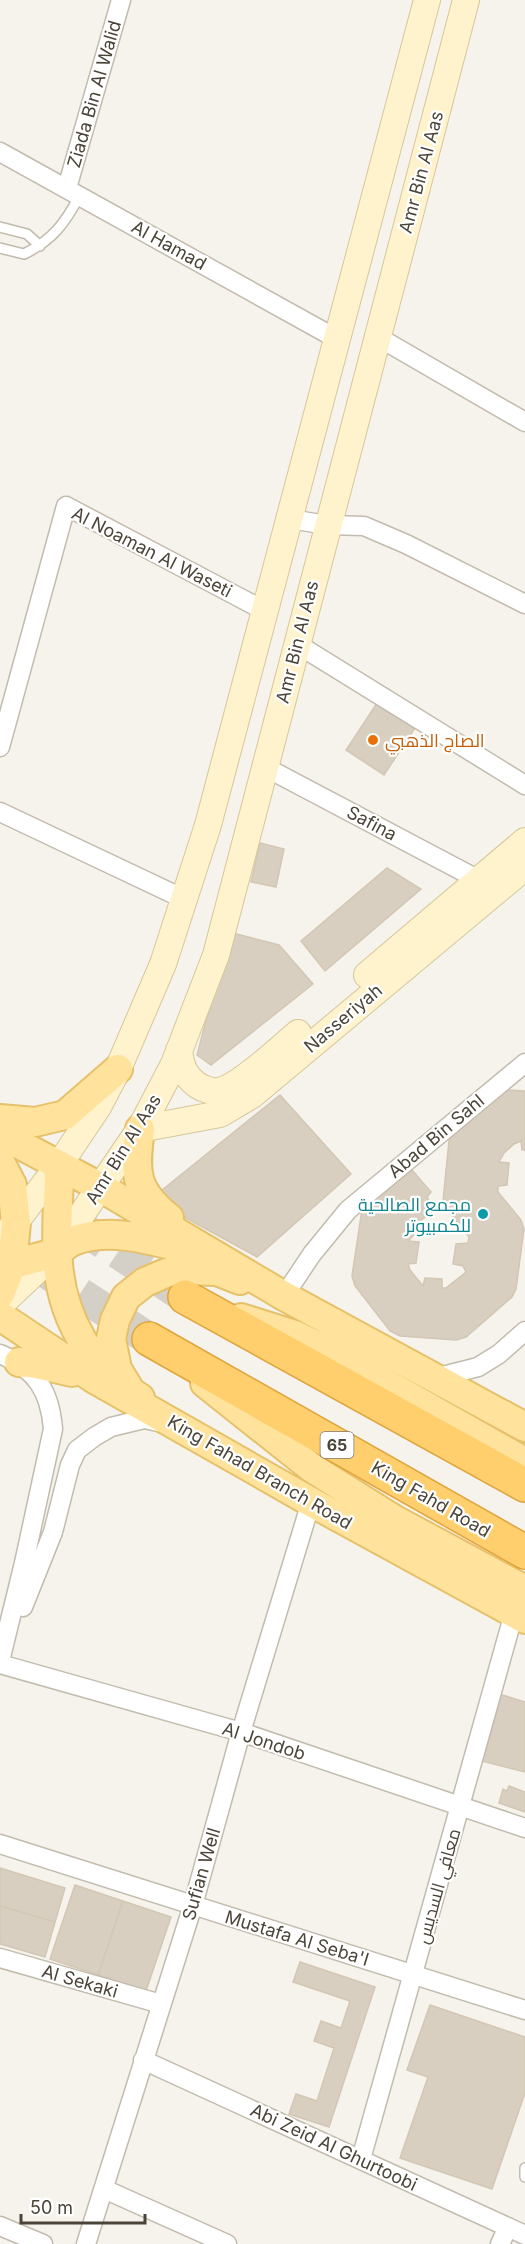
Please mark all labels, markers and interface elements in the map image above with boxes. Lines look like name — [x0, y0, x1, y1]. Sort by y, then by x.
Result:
street label: Ziada Bin Al Walid — [63, 18, 125, 170]
street label: Amr Bin Al Aas — [395, 109, 447, 235]
street label: Al Hamad — [128, 216, 210, 274]
street label: Al Noaman Al Waseti — [68, 502, 236, 602]
street label: Amr Bin Al Aas — [272, 578, 322, 706]
place label: الصاج الذهبي — [385, 730, 485, 755]
marker: الصاج الذهبي — [366, 733, 380, 747]
street label: Safina — [343, 801, 401, 845]
street label: Nasseriyah — [300, 979, 386, 1057]
street label: Amr Bin Al Aas — [81, 1090, 165, 1208]
street label: Abad Bin Sahl — [384, 1090, 488, 1182]
place label: مجمع الصالحية للكمبيوتر — [358, 1194, 471, 1237]
marker: مجمع الصالحية للكمبيوتر — [476, 1207, 490, 1221]
street label: King Fahad Branch Road — [164, 1411, 356, 1533]
road number: 65 — [320, 1432, 354, 1458]
street label: King Fahd Road — [368, 1456, 494, 1542]
street label: Al Jondob — [220, 1718, 308, 1764]
street label: Sufian Well — [178, 1825, 224, 1923]
street label: معافي السديس — [412, 1826, 468, 1947]
street label: Mustafa Al Seba'I — [222, 1906, 372, 1970]
street label: Al Sekaki — [40, 1960, 120, 2002]
street label: Abi Zeid Al Ghurtoobi — [247, 2099, 421, 2195]
scale bar — [21, 2187, 146, 2225]
text: 50 m — [30, 2197, 73, 2218]

